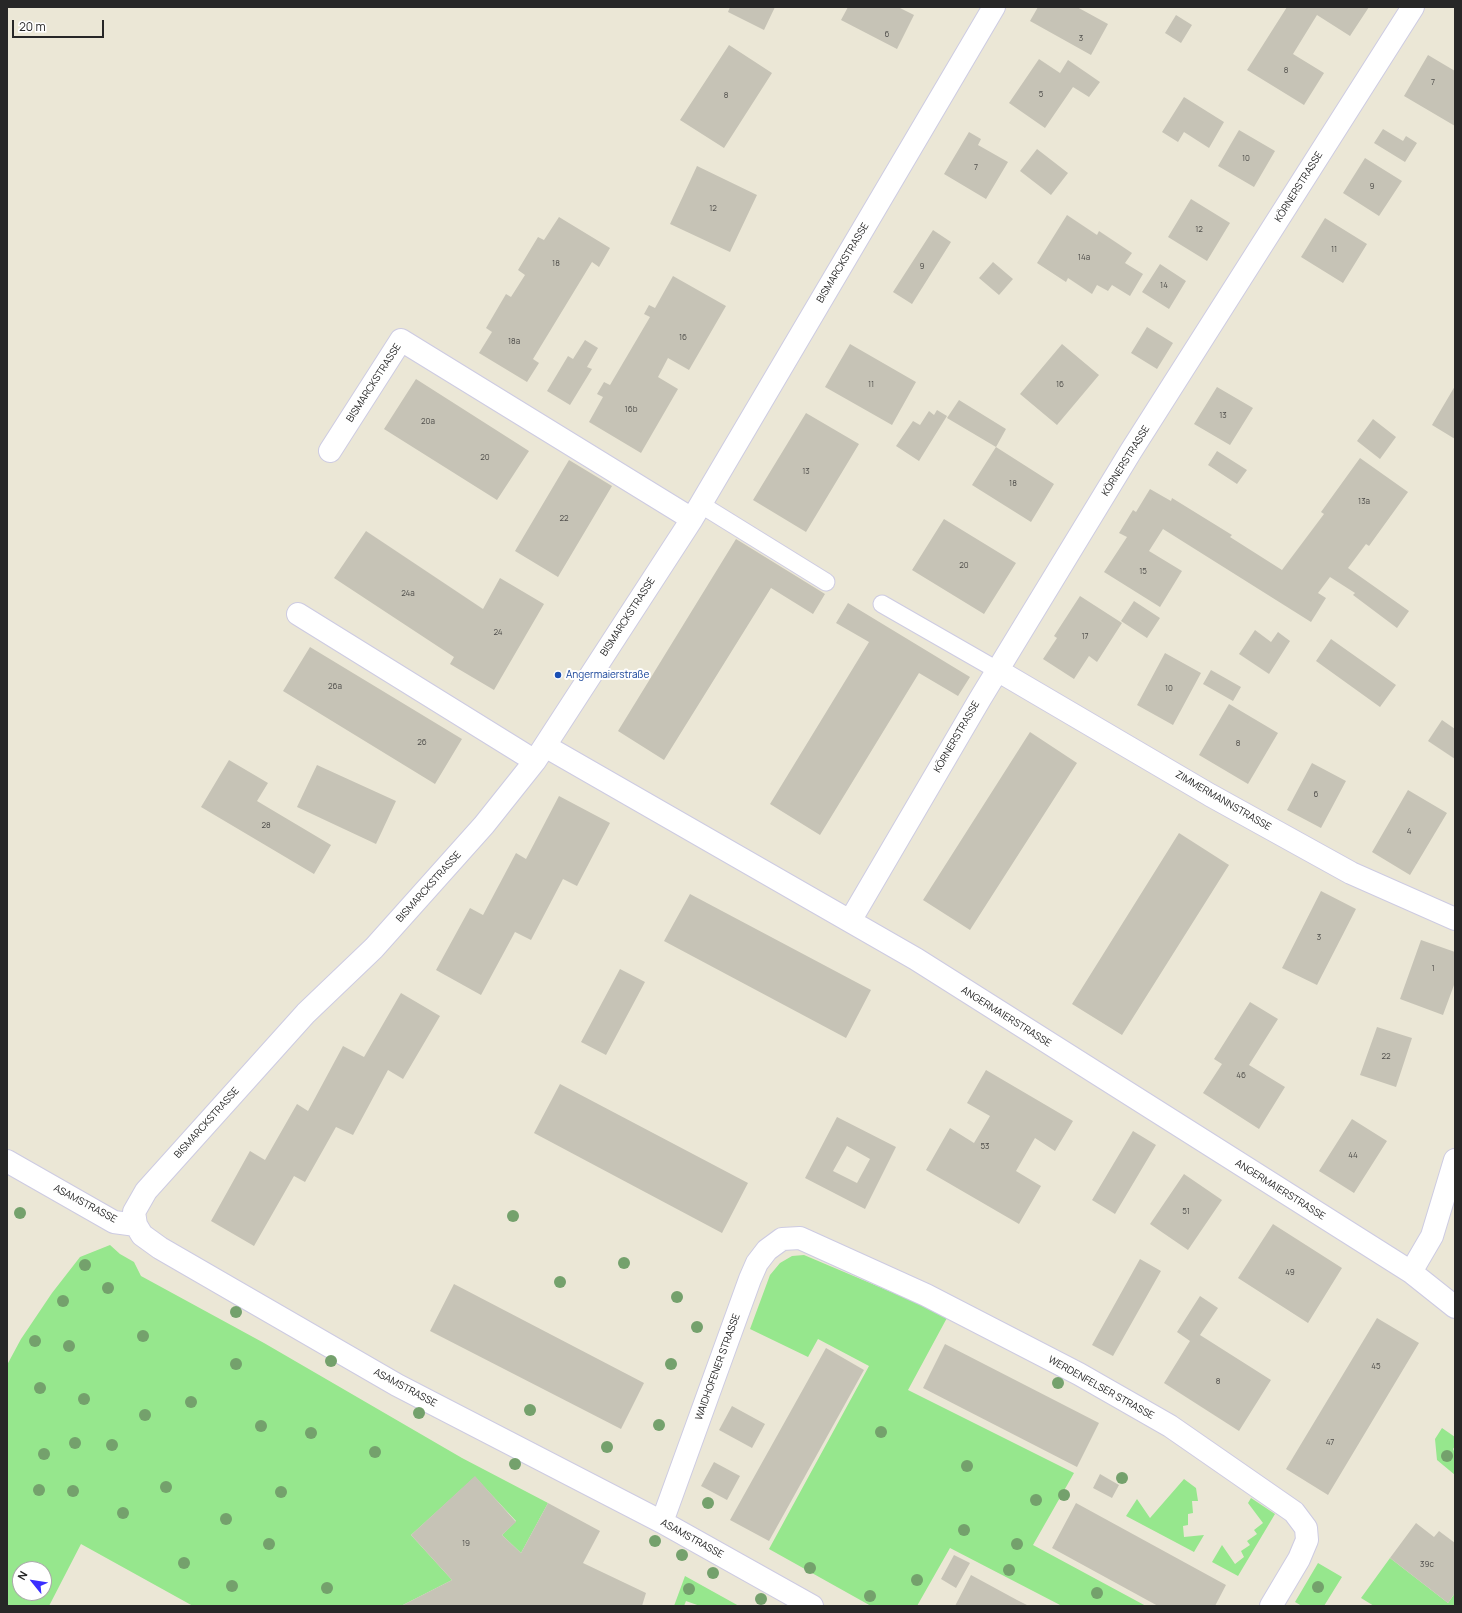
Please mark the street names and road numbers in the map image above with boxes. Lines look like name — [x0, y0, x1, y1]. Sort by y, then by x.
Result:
street label: KÖRNERSTRASSE — [1273, 150, 1325, 224]
street label: BISMARCKSTRASSE — [814, 221, 872, 305]
street label: BISMARCKSTRASSE — [344, 342, 404, 424]
street label: KÖRNERSTRASSE — [1100, 424, 1152, 498]
street label: BISMARCKSTRASSE — [598, 576, 658, 658]
street label: KÖRNERSTRASSE — [932, 699, 982, 775]
street label: ZIMMERMANNSTRASSE — [1173, 769, 1273, 833]
street label: BISMARCKSTRASSE — [394, 849, 464, 925]
street label: ANGERMAIERSTRASSE — [959, 984, 1053, 1050]
street label: BISMARCKSTRASSE — [172, 1085, 242, 1161]
street label: ANGERMAIERSTRASSE — [1233, 1157, 1327, 1223]
street label: ASAMSTRASSE — [51, 1182, 119, 1226]
street label: WAIDHOFENER STRASSE — [693, 1312, 743, 1422]
street label: WERDENFELSER STRASSE — [1046, 1354, 1156, 1422]
street label: ASAMSTRASSE — [371, 1366, 439, 1410]
street label: ASAMSTRASSE — [659, 1517, 725, 1561]

